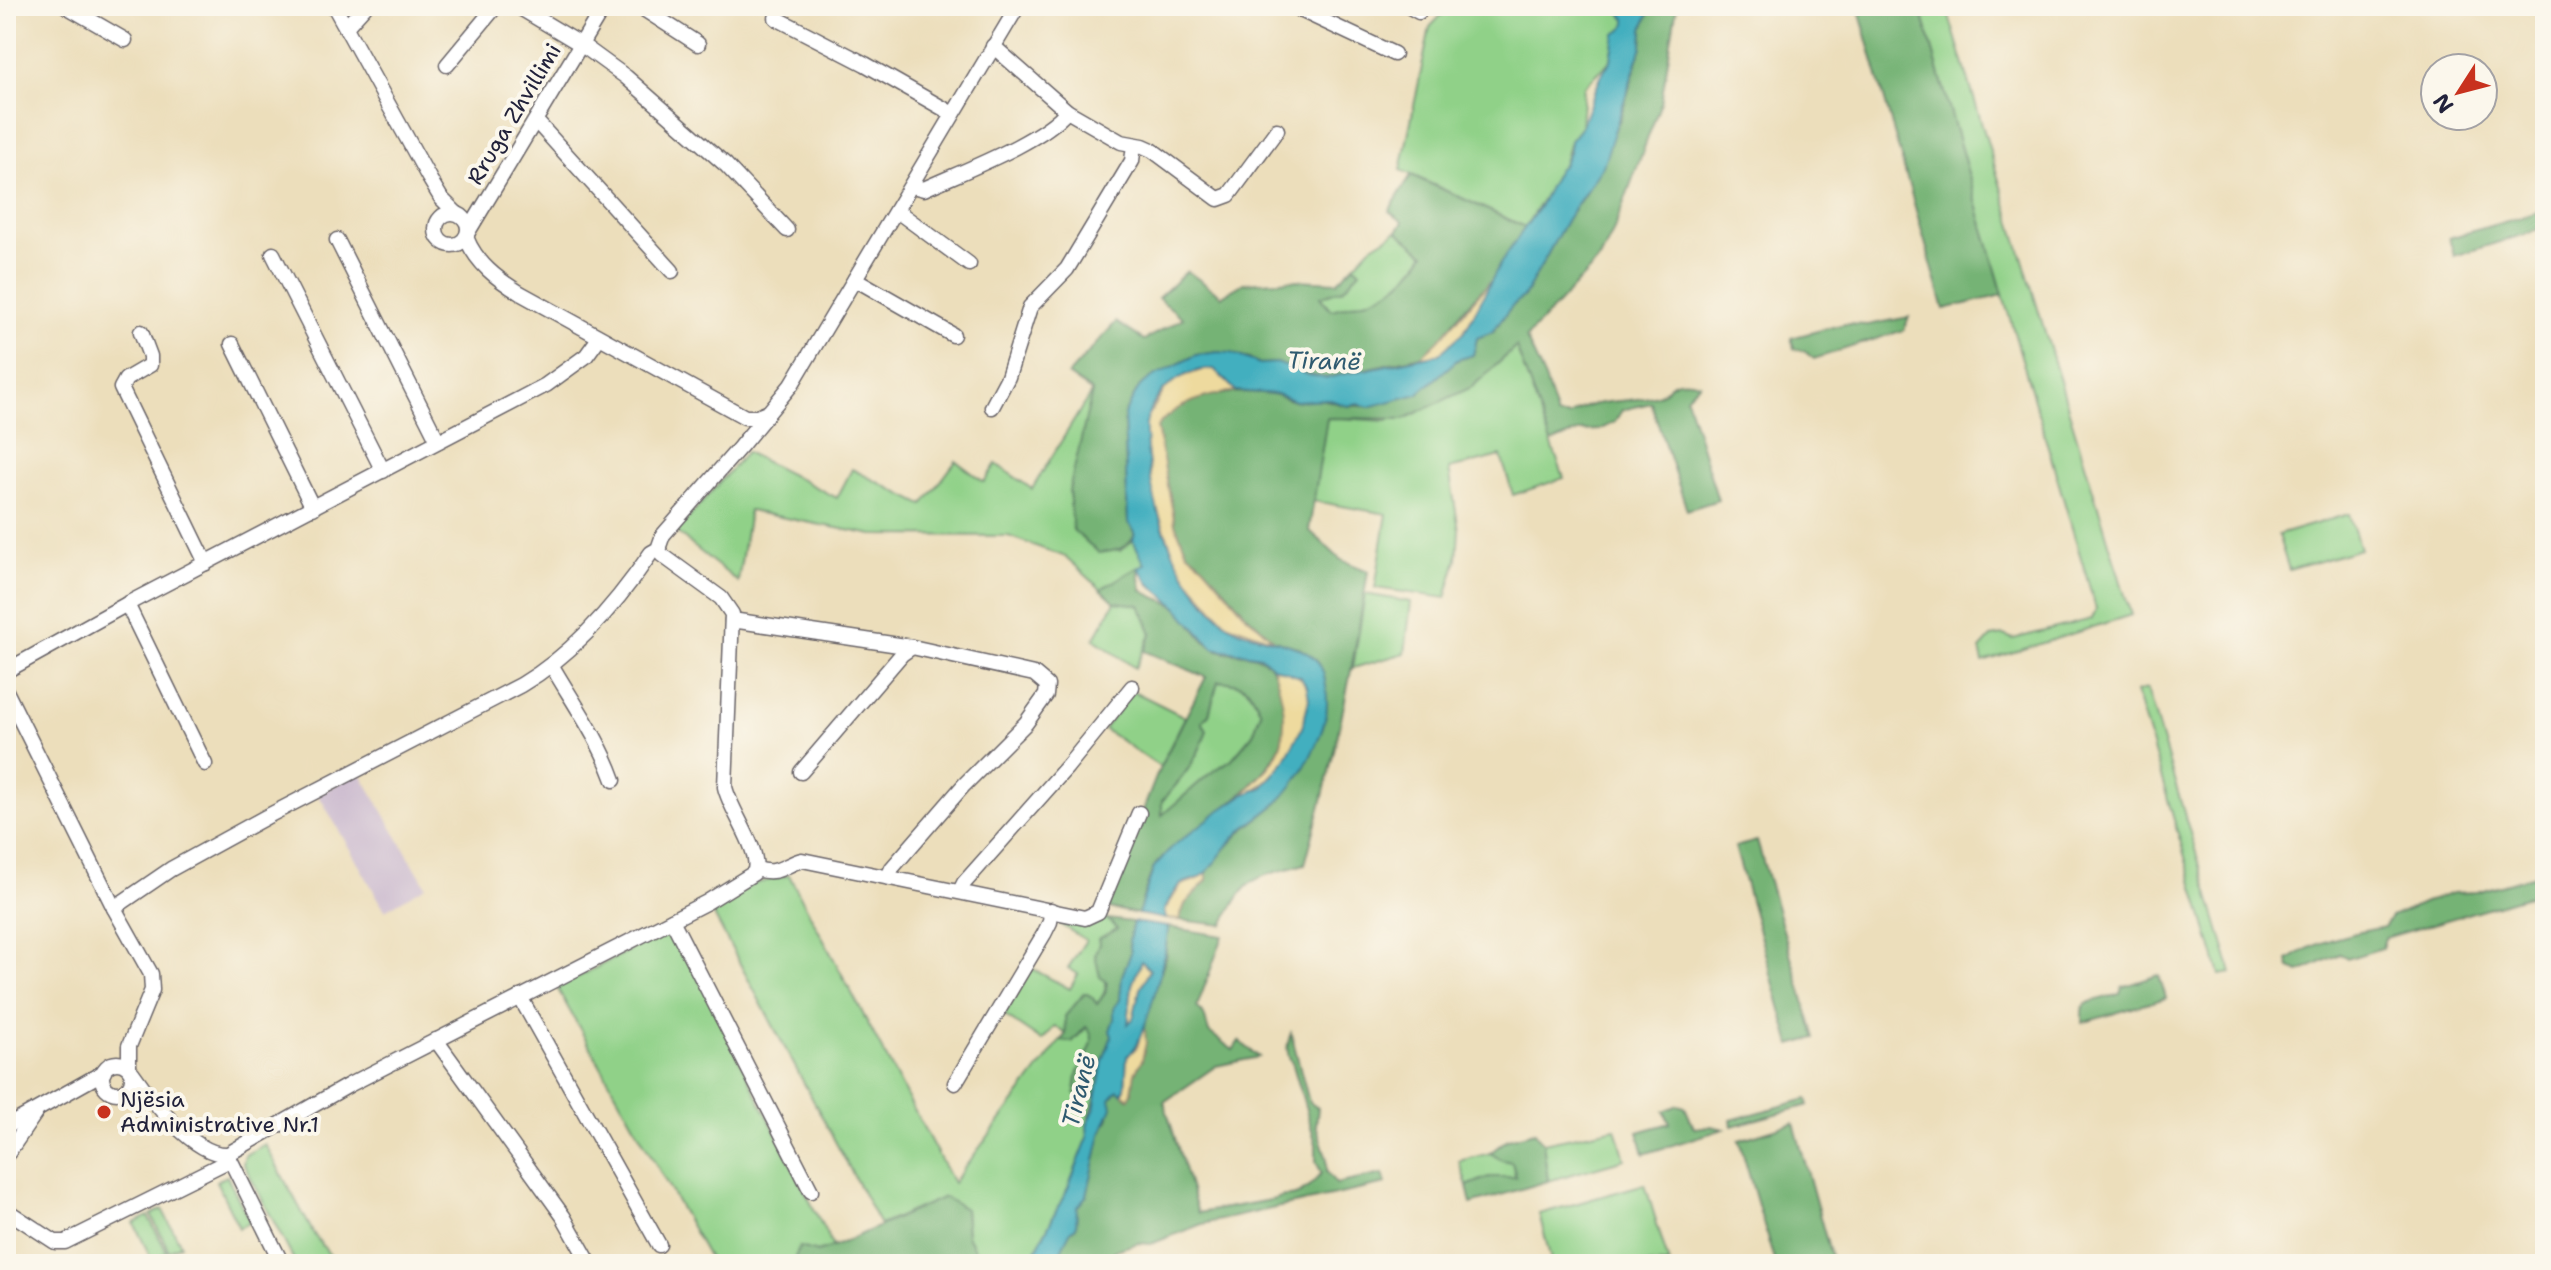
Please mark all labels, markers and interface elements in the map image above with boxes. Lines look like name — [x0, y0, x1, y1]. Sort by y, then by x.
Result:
street label: Rruga Zhvillimi — [460, 38, 568, 190]
north arrow — [2419, 52, 2499, 132]
text: N — [2426, 88, 2460, 119]
water label: Tiranë — [1287, 344, 1362, 378]
water label: Tiranë — [1055, 1051, 1104, 1131]
place label: Njësia Administrative Nr.1 — [120, 1085, 319, 1139]
marker: Njësia Administrative Nr.1 — [95, 1103, 113, 1121]

